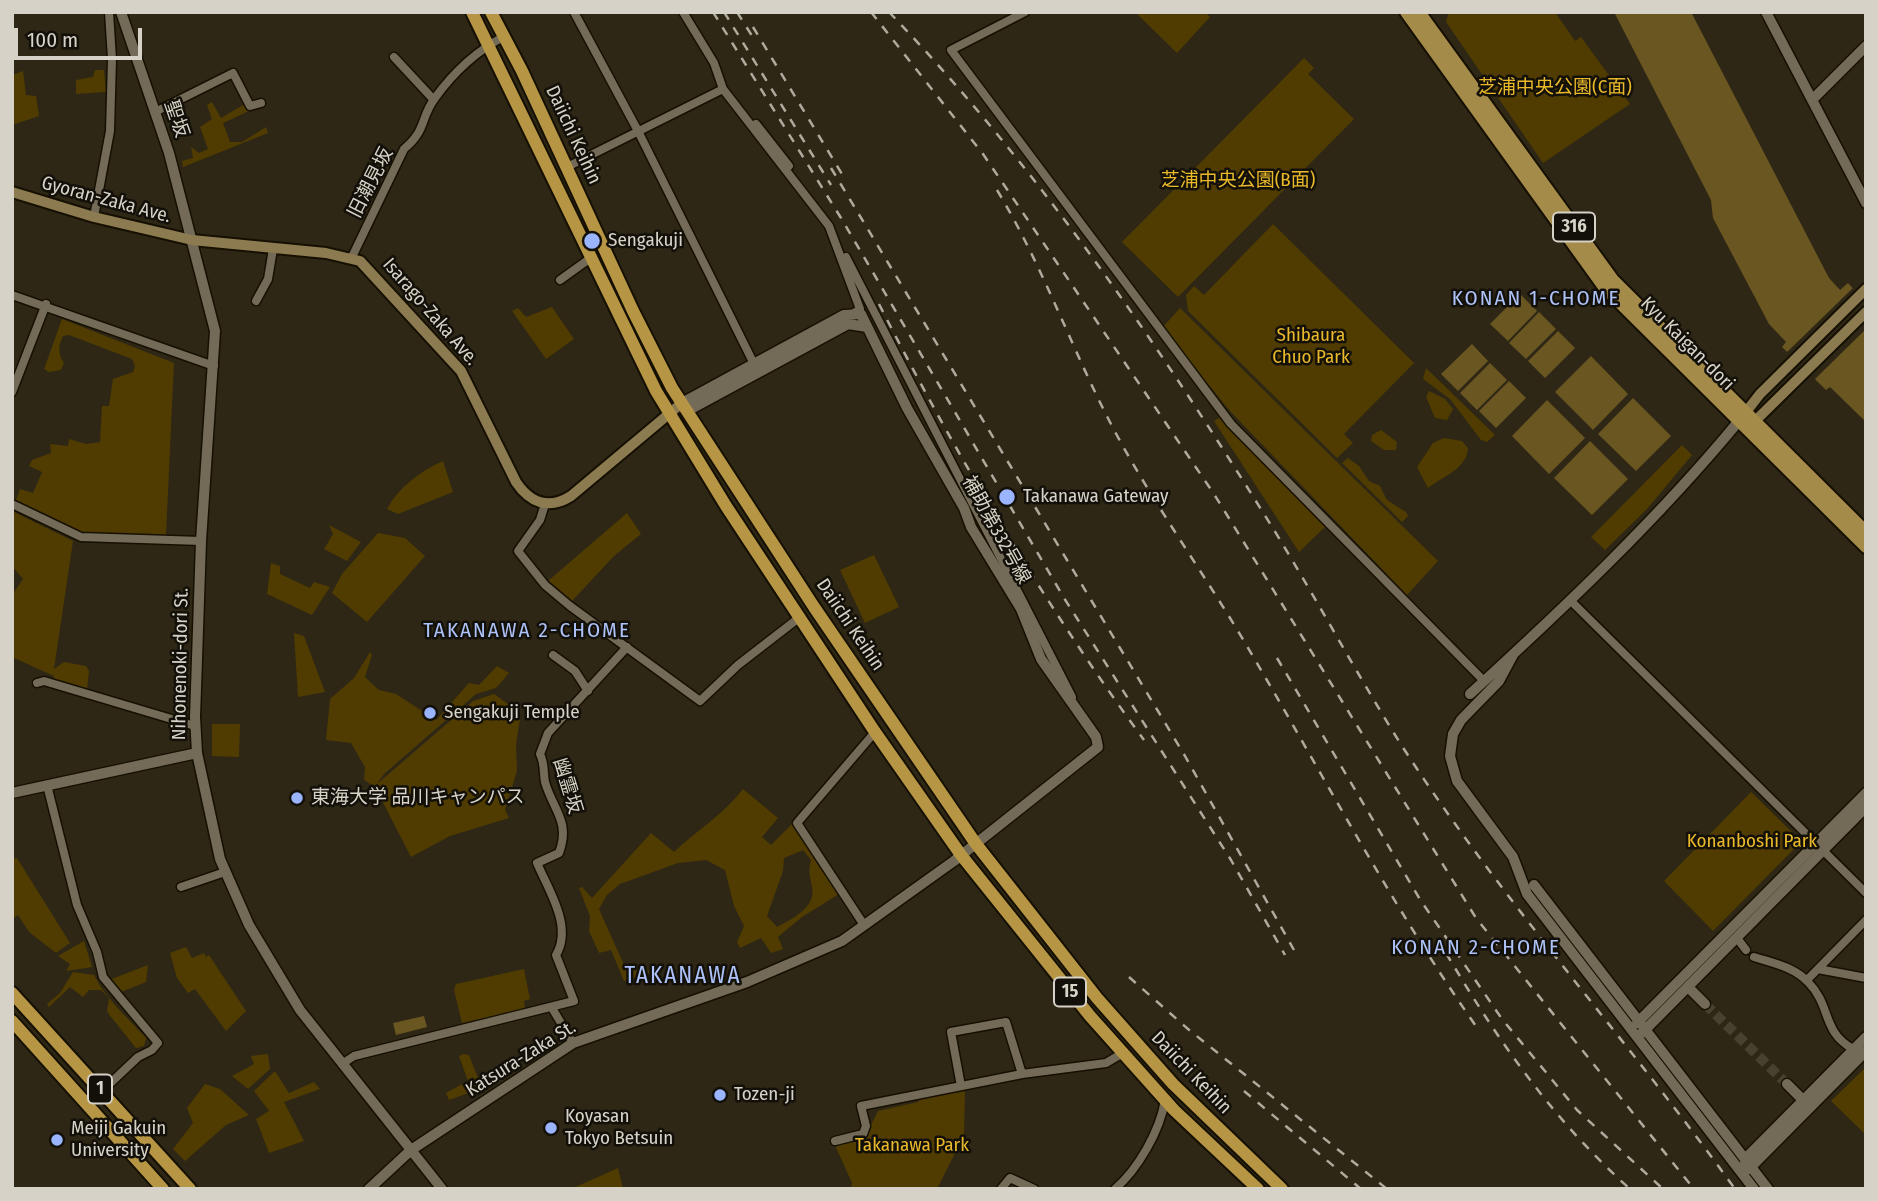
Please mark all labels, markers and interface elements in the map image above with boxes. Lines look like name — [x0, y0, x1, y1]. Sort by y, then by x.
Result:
scale bar — [18, 14, 145, 58]
text: 100 m — [27, 27, 78, 53]
park label: 芝浦中央公園(C面) — [1478, 77, 1632, 99]
street label: Daiichi Keihin — [540, 82, 606, 188]
street label: 聖坂 — [159, 97, 193, 141]
street label: 旧潮見坂 — [344, 144, 398, 222]
park label: 芝浦中央公園(B面) — [1161, 170, 1315, 192]
street label: Gyoran-Zaka Ave. — [39, 172, 173, 228]
road number: 316 — [1553, 212, 1595, 242]
place label: Sengakuji — [608, 230, 683, 252]
marker: Sengakuji — [582, 231, 602, 251]
street label: Isarago-Zaka Ave. — [377, 254, 483, 370]
district label: KONAN 1-CHOME — [1453, 286, 1619, 312]
street label: Kyu Kaigan-dori — [1635, 292, 1739, 396]
park label: Shibaura Chuo Park — [1272, 325, 1350, 369]
street label: 補助第332号線 — [957, 472, 1035, 588]
place label: Takanawa Gateway — [1023, 486, 1168, 508]
marker: Takanawa Gateway — [997, 487, 1017, 507]
street label: Daiichi Keihin — [811, 575, 889, 675]
street label: Nihonenoki-dori St. — [168, 588, 194, 740]
district label: TAKANAWA 2-CHOME — [425, 618, 629, 644]
place label: Sengakuji Temple — [444, 702, 580, 724]
marker: Sengakuji Temple — [422, 705, 438, 721]
street label: 幽霊坂 — [548, 755, 586, 817]
place label: 東海大学 品川キャンパス — [311, 787, 524, 809]
marker: 東海大学 品川キャンパス — [289, 790, 305, 806]
park label: Konanboshi Park — [1687, 831, 1817, 853]
district label: KONAN 2-CHOME — [1393, 935, 1559, 961]
district label: TAKANAWA — [625, 963, 741, 991]
road number: 15 — [1054, 978, 1086, 1007]
street label: Katsura-Zaka St. — [462, 1016, 580, 1102]
street label: Daiichi Keihin — [1146, 1027, 1236, 1119]
road number: 1 — [88, 1074, 112, 1104]
place label: Tozen-ji — [734, 1084, 795, 1106]
marker: Tozen-ji — [712, 1087, 728, 1103]
place label: Koyasan Tokyo Betsuin — [565, 1106, 673, 1150]
place label: Meiji Gakuin University — [71, 1118, 166, 1162]
marker: Koyasan Tokyo Betsuin — [543, 1120, 559, 1136]
marker: Meiji Gakuin University — [49, 1132, 65, 1148]
park label: Takanawa Park — [855, 1135, 969, 1157]

